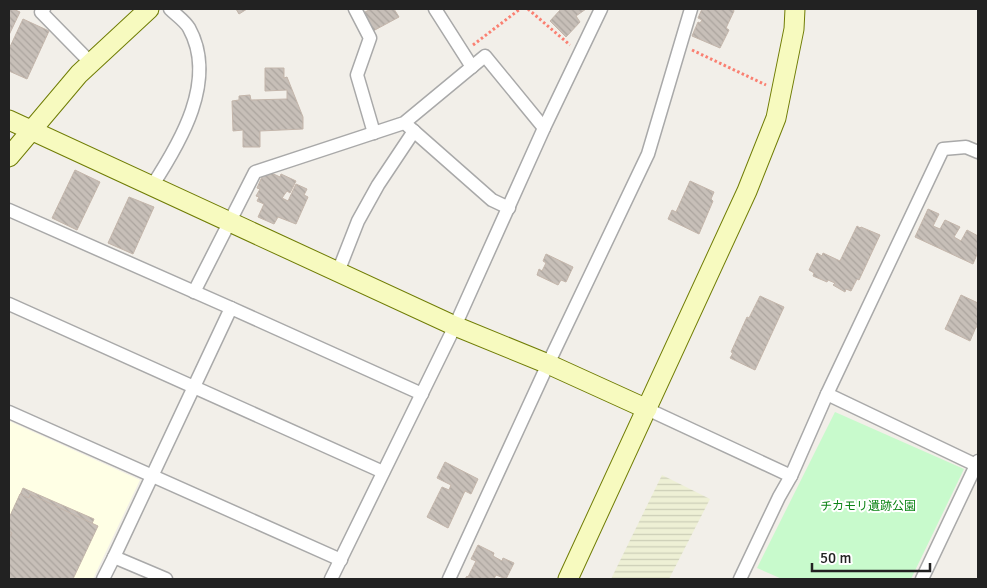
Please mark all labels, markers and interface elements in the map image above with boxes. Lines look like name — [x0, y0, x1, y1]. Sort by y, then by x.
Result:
park label: チカモリ遺跡公園 — [820, 499, 916, 514]
scale bar — [812, 540, 930, 572]
text: 50 m — [820, 549, 851, 567]

